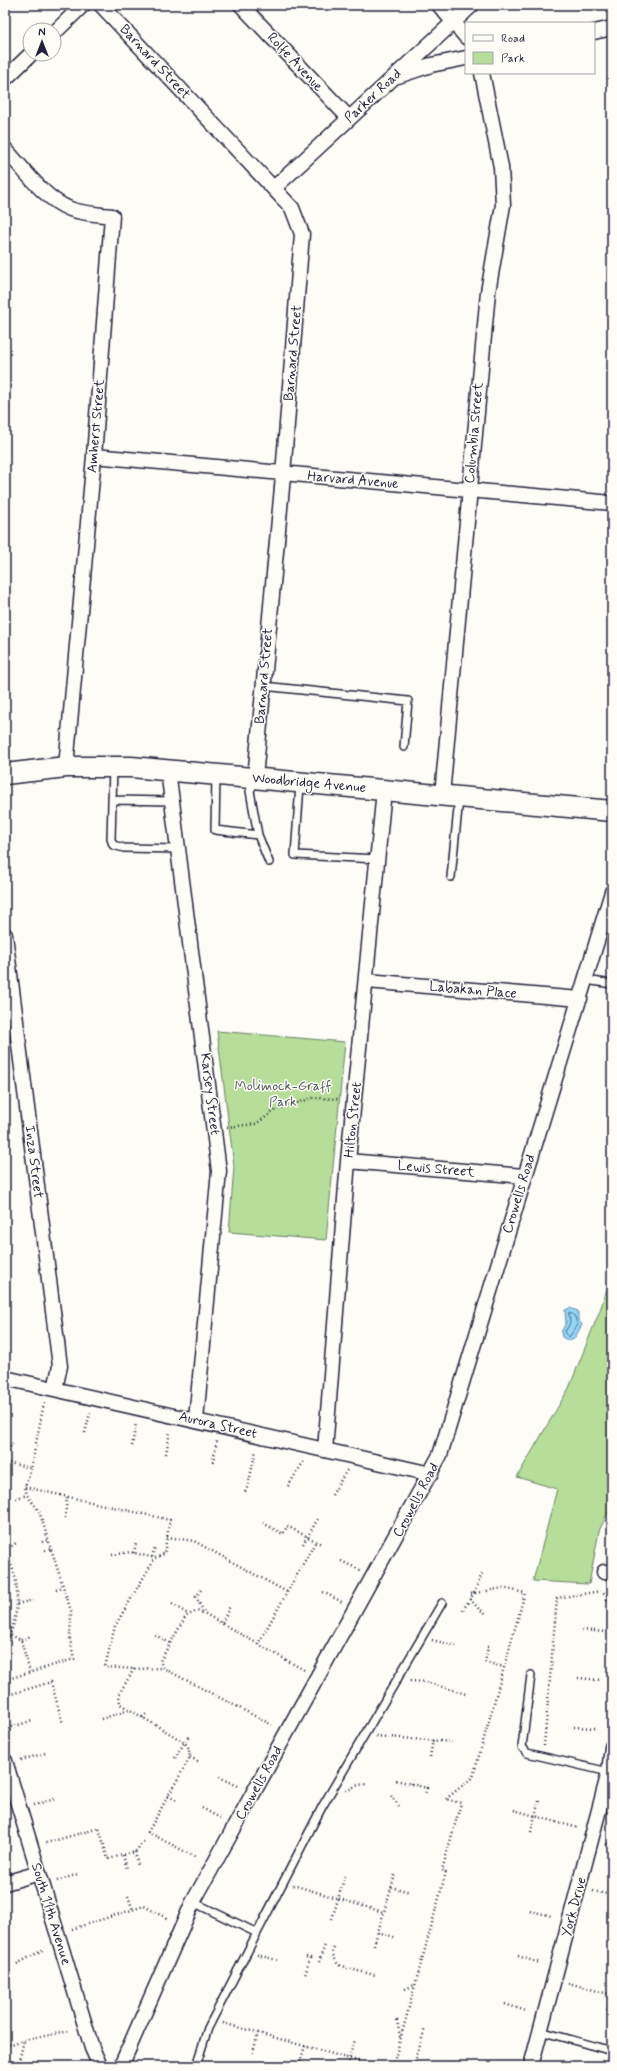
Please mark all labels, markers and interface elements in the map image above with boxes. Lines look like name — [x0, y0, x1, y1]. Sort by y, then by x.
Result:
street label: Barnard Street — [116, 21, 195, 104]
north arrow — [22, 22, 62, 62]
legend — [465, 22, 595, 74]
text: N — [38, 26, 46, 40]
street label: Rolfe Avenue — [263, 29, 327, 96]
text: Road — [501, 31, 525, 47]
text: Park — [501, 51, 525, 67]
street label: Parker Road — [341, 65, 405, 127]
street label: Barnard Street — [280, 304, 306, 402]
street label: Amherst Street — [83, 378, 109, 474]
street label: Columbia Street — [461, 381, 487, 484]
street label: Harvard Avenue — [307, 467, 400, 493]
street label: Barnard Street — [251, 627, 277, 725]
street label: Woodbridge Avenue — [251, 769, 367, 798]
street label: Labakan Place — [428, 977, 518, 1003]
street label: Karsey Street — [196, 1052, 224, 1136]
park label: Molimock-Graff Park — [235, 1077, 331, 1111]
street label: Hilton Street — [340, 1081, 366, 1159]
street label: Inza Street — [21, 1124, 47, 1200]
street label: Crowells Road — [498, 1152, 540, 1236]
street label: Lewis Street — [397, 1157, 476, 1181]
street label: Aurora Street — [177, 1407, 259, 1443]
street label: Crowells Road — [389, 1460, 443, 1540]
street label: Crowells Road — [231, 1743, 287, 1823]
street label: South 11th Avenue — [27, 1861, 75, 1967]
street label: York Drive — [557, 1875, 591, 1939]

